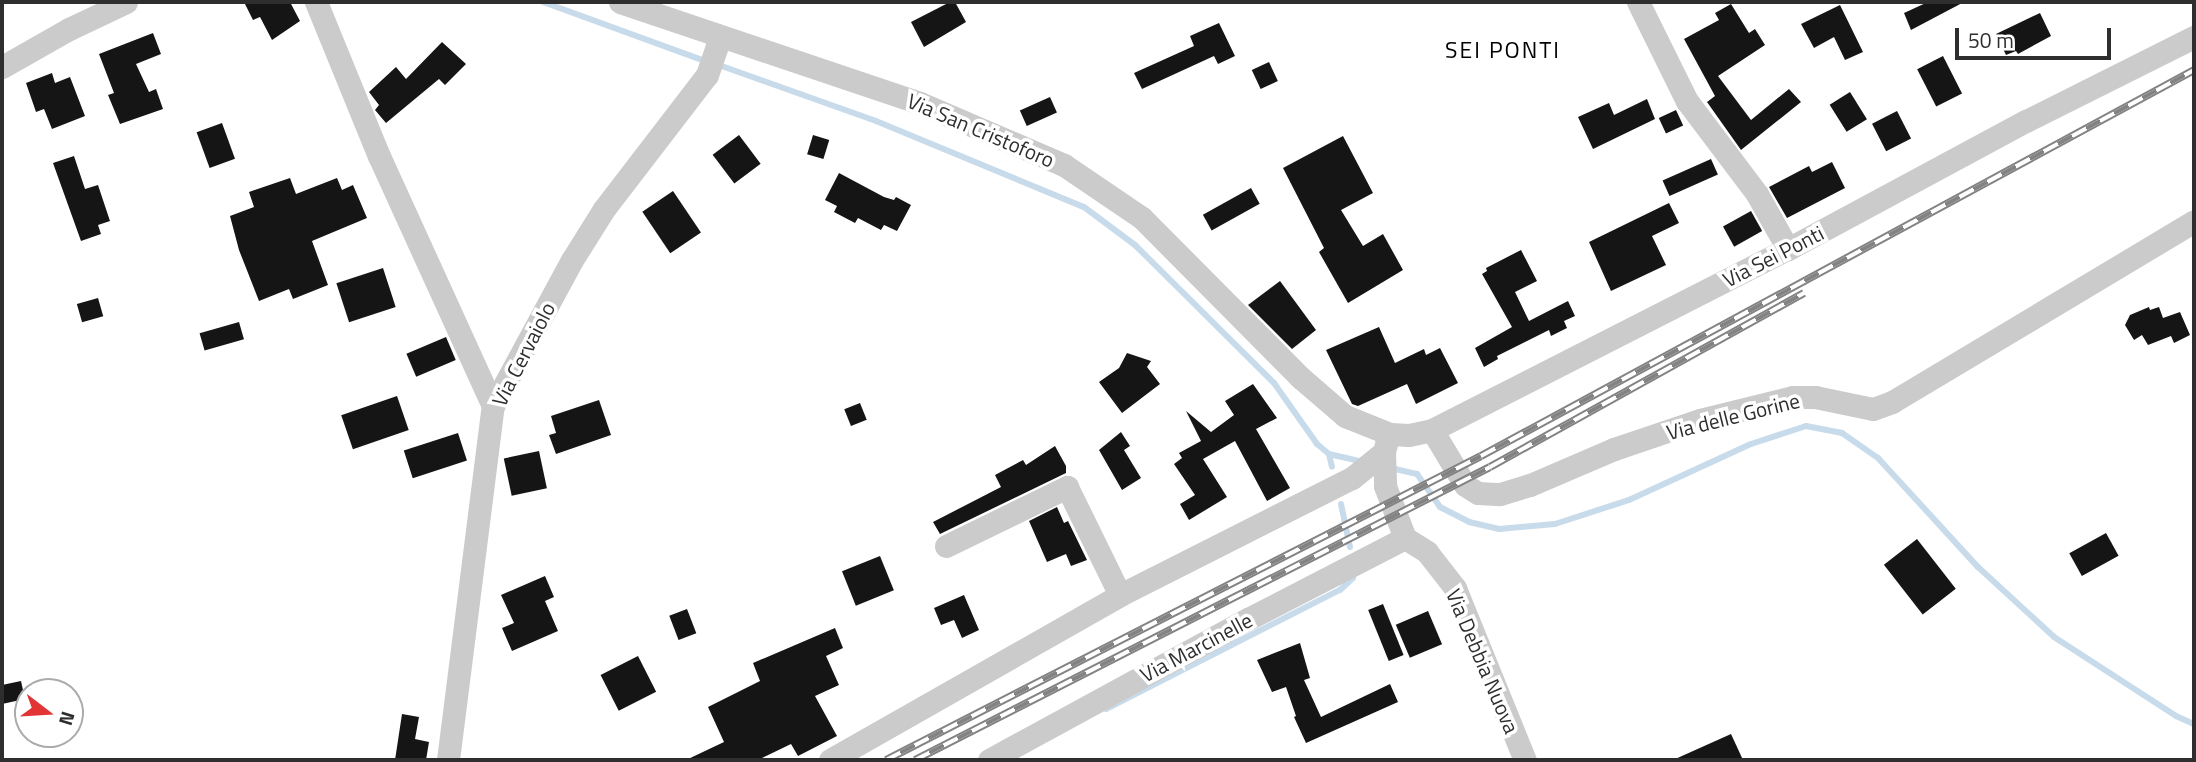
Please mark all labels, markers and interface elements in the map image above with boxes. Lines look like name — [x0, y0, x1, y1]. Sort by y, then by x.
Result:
scale bar — [1958, 14, 2114, 58]
text: 50 m — [1968, 24, 2014, 56]
district label: SEI PONTI — [1446, 36, 1560, 64]
street label: Via San Cristoforo — [904, 88, 1058, 172]
street label: Via Sei Ponti — [1718, 220, 1828, 292]
street label: Via Cervaiolo — [486, 298, 560, 410]
street label: Via delle Gorine — [1664, 387, 1802, 445]
street label: Via Debbia Nuova — [1441, 585, 1525, 737]
street label: Via Marcinelle — [1136, 607, 1256, 687]
north arrow — [14, 678, 84, 748]
text: N — [52, 708, 83, 729]

